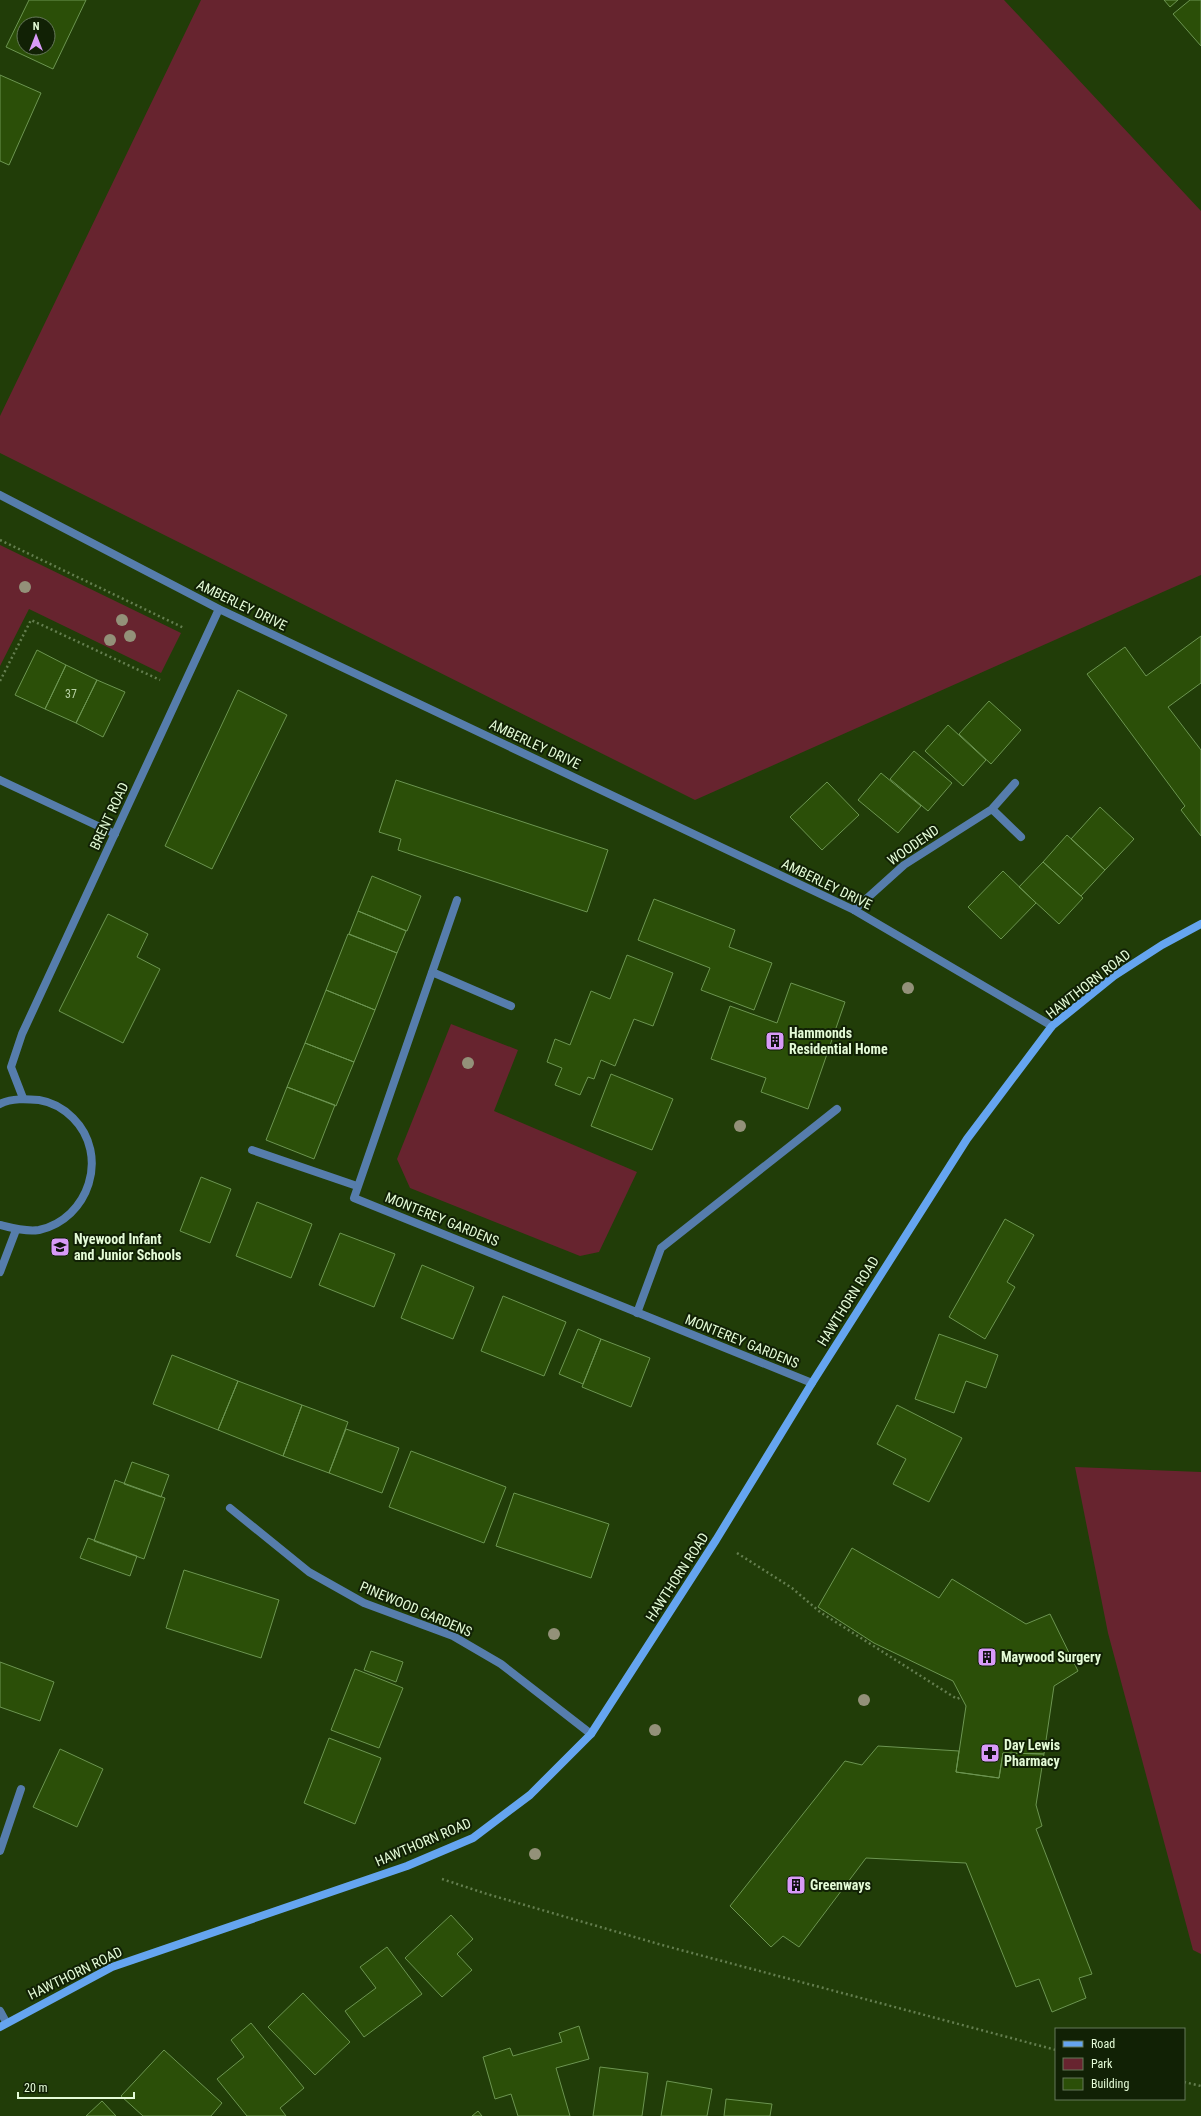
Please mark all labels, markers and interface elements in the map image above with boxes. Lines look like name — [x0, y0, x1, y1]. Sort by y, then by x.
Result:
north arrow — [16, 16, 56, 56]
text: N — [33, 20, 40, 33]
street label: AMBERLEY DRIVE — [194, 576, 290, 634]
house number: 37 — [65, 687, 77, 701]
street label: AMBERLEY DRIVE — [487, 716, 583, 772]
street label: BRENT ROAD — [86, 780, 132, 852]
street label: WOODEND — [884, 821, 942, 869]
street label: AMBERLEY DRIVE — [779, 855, 875, 913]
street label: HAWTHORN ROAD — [1043, 946, 1133, 1022]
place label: Hammonds Residential Home — [789, 1025, 888, 1057]
building icon: Hammonds Residential Home — [764, 1030, 786, 1052]
street label: MONTEREY GARDENS — [383, 1189, 501, 1249]
place label: Nyewood Infant and Junior Schools — [74, 1231, 181, 1263]
school or university icon: Nyewood Infant and Junior Schools — [49, 1236, 71, 1258]
street label: HAWTHORN ROAD — [814, 1253, 882, 1349]
street label: MONTEREY GARDENS — [683, 1311, 801, 1371]
street label: HAWTHORN ROAD — [642, 1530, 712, 1624]
street label: PINEWOOD GARDENS — [358, 1578, 474, 1640]
building icon: Maywood Surgery — [976, 1646, 998, 1668]
place label: Maywood Surgery — [1001, 1649, 1102, 1665]
place label: Day Lewis Pharmacy — [1004, 1737, 1060, 1769]
pharmacy icon: Day Lewis Pharmacy — [979, 1742, 1001, 1764]
street label: HAWTHORN ROAD — [373, 1815, 473, 1869]
building icon: Greenways — [785, 1874, 807, 1896]
place label: Greenways — [810, 1877, 871, 1893]
street label: HAWTHORN ROAD — [25, 1943, 125, 2003]
legend — [1055, 2028, 1185, 2100]
text: Road — [1091, 2037, 1115, 2051]
text: Park — [1091, 2057, 1113, 2071]
scale bar — [18, 2074, 134, 2100]
text: Building — [1091, 2077, 1129, 2091]
text: 20 m — [24, 2081, 48, 2095]

